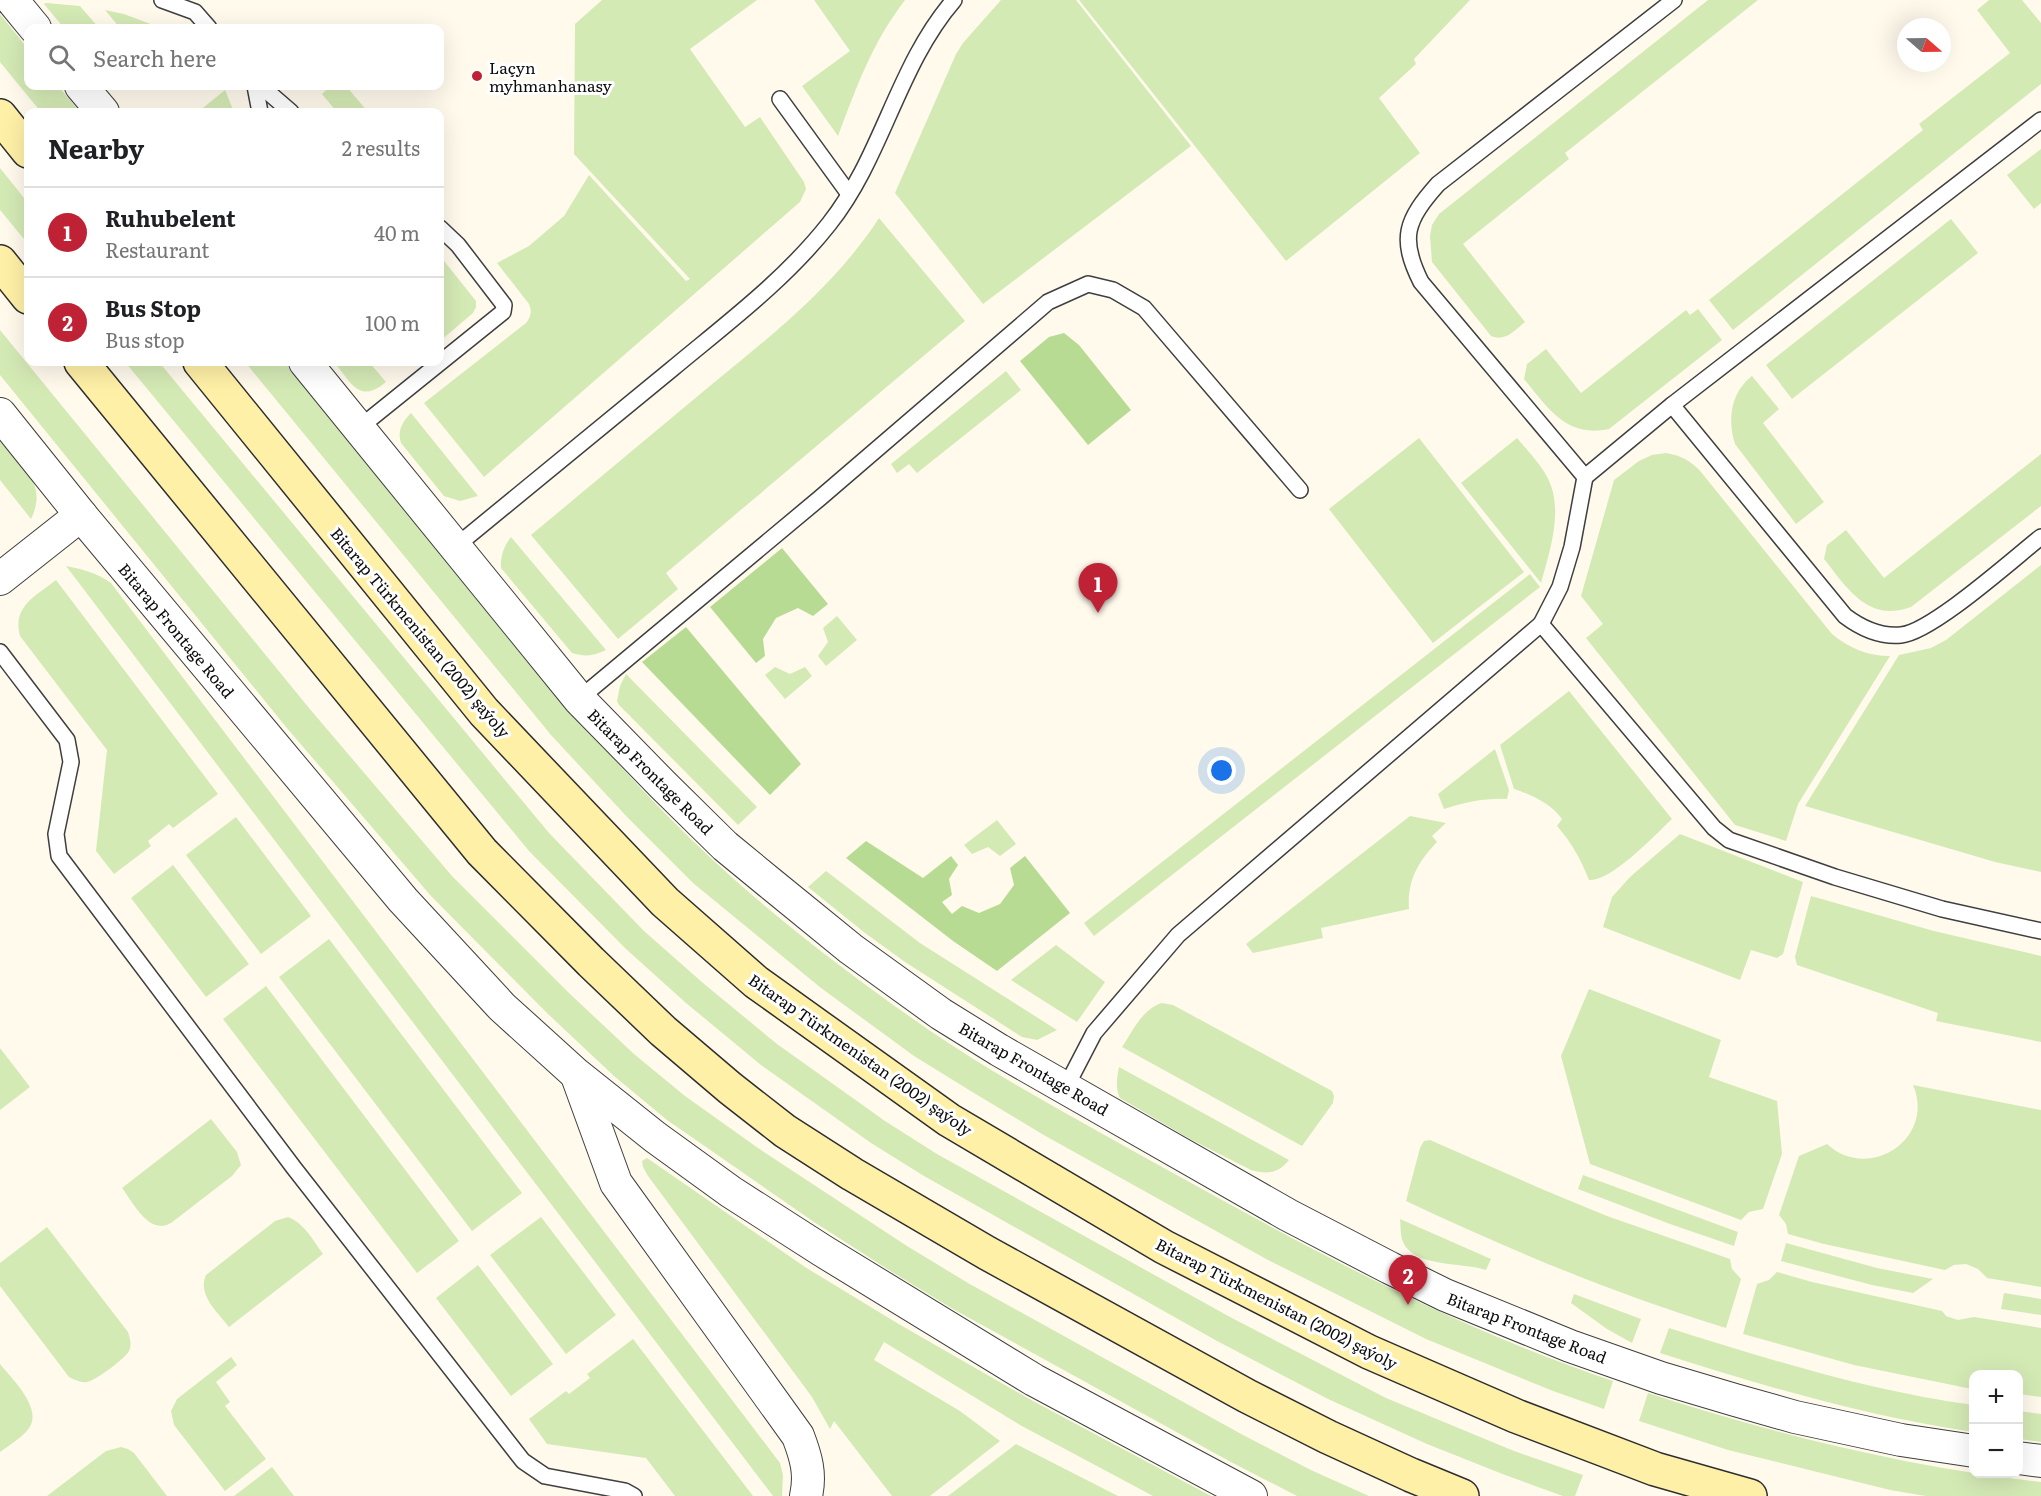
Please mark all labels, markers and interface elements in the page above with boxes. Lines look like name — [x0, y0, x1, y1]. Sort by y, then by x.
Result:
north arrow — [1897, 18, 1951, 72]
search box — [24, 24, 444, 90]
icon: search — [45, 41, 78, 74]
text: Search here — [93, 41, 216, 74]
place label: Laçyn myhmanhanasy — [489, 55, 613, 97]
marker: Laçyn myhmanhanasy — [470, 69, 484, 83]
text: Nearby — [48, 128, 144, 167]
text: 2 results — [342, 132, 420, 162]
text: Ruhubelent — [105, 201, 236, 234]
text: 1 — [63, 217, 72, 247]
text: 40 m — [374, 217, 420, 247]
text: Restaurant — [105, 234, 209, 264]
text: Bus Stop — [105, 291, 201, 324]
text: 2 — [62, 307, 73, 337]
text: 100 m — [365, 307, 420, 337]
text: Bus stop — [105, 324, 185, 354]
street label: Bitarap Türkmenistan (2002) şaýoly — [326, 522, 517, 743]
street label: Bitarap Frontage Road — [113, 557, 241, 703]
pin: 1 — [1078, 564, 1118, 613]
street label: Bitarap Frontage Road — [583, 703, 720, 840]
your location — [1207, 756, 1236, 785]
street label: Bitarap Türkmenistan (2002) şaýoly — [744, 967, 978, 1141]
street label: Bitarap Frontage Road — [955, 1015, 1114, 1121]
street label: Bitarap Türkmenistan (2002) şaýoly — [1152, 1231, 1403, 1375]
pin: 2 — [1388, 1256, 1428, 1305]
street label: Bitarap Frontage Road — [1444, 1285, 1611, 1369]
map controls — [1969, 1370, 2023, 1478]
button: + — [1969, 1370, 2023, 1424]
button: − — [1969, 1424, 2023, 1478]

